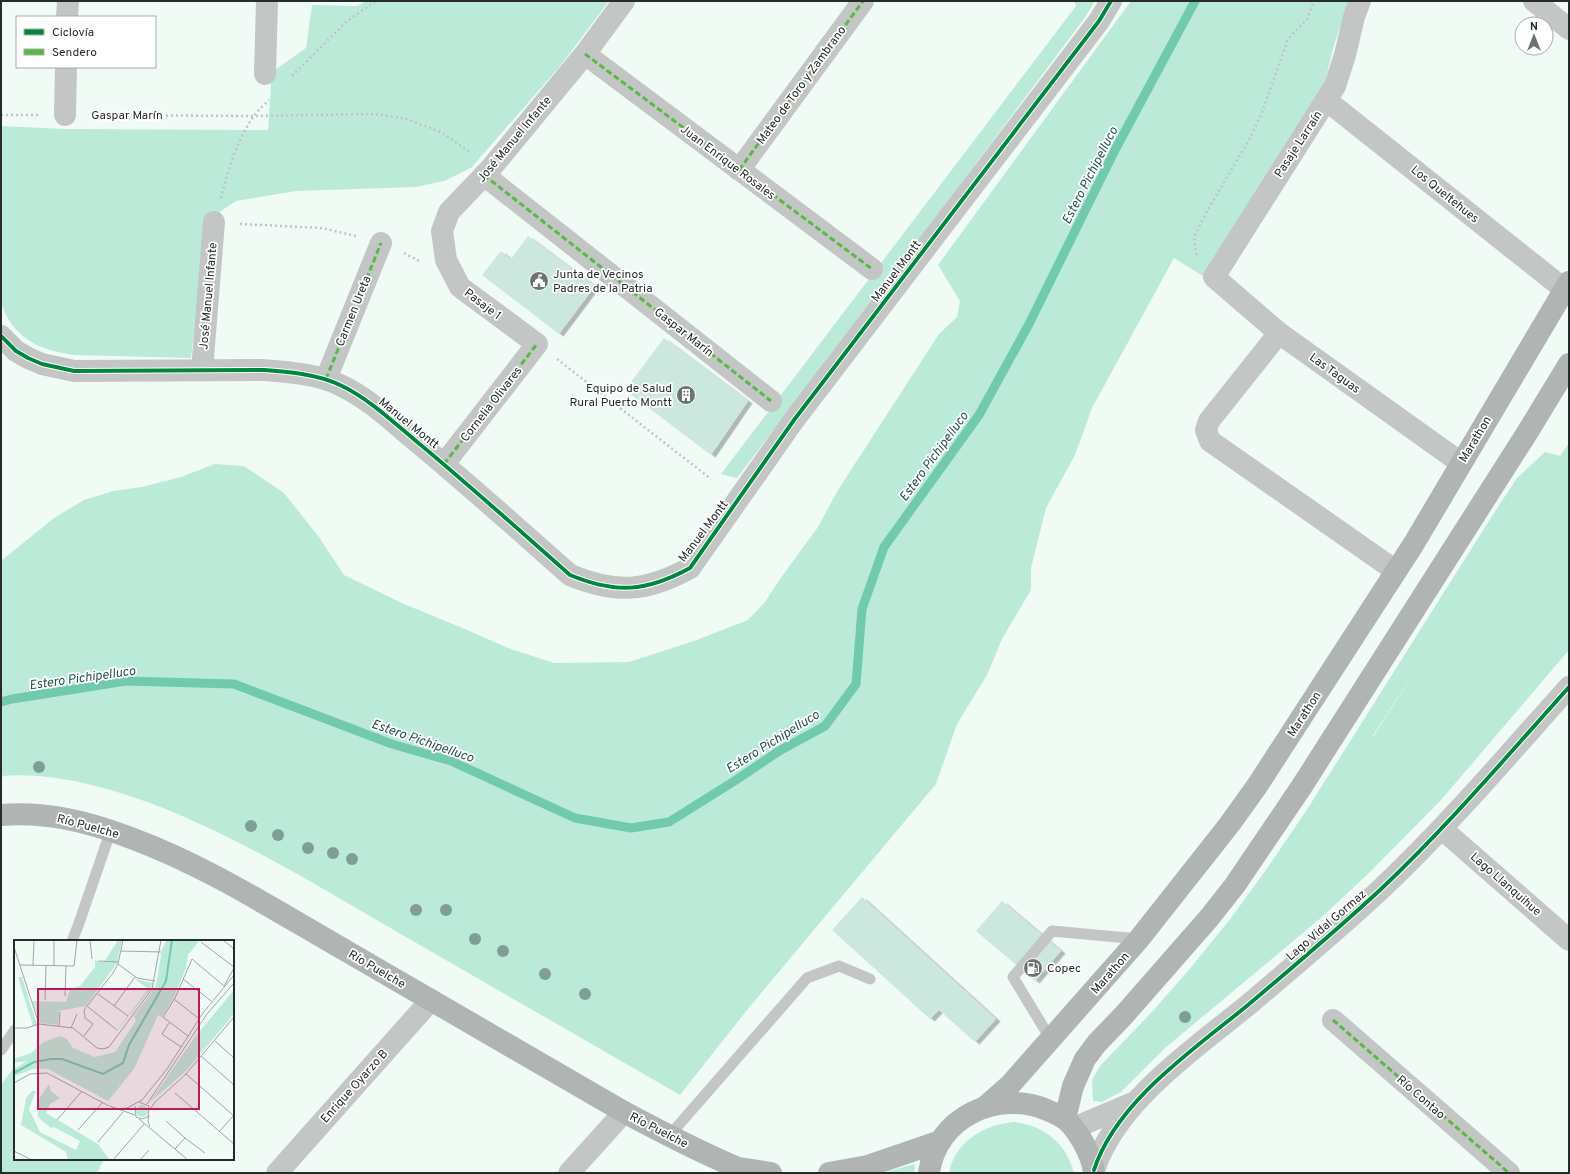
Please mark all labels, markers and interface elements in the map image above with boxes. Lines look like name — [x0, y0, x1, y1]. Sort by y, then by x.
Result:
legend — [16, 16, 156, 68]
north arrow — [1514, 16, 1554, 56]
text: N — [1530, 20, 1538, 34]
street label: Mateo de Toro y Zambrano — [753, 23, 850, 148]
text: Ciclovía — [52, 25, 94, 41]
text: Sendero — [52, 45, 97, 61]
street label: José Manuel Infante — [474, 93, 555, 186]
street label: Gaspar Marín — [91, 108, 163, 124]
street label: Pasaje Larraín — [1271, 108, 1326, 181]
street label: Juan Enrique Rosales — [677, 122, 778, 204]
water label: Estero Pichipelluco — [1059, 124, 1122, 227]
street label: Los Queltehues — [1407, 162, 1482, 227]
street label: Manuel Montt — [868, 237, 925, 306]
street label: José Manuel Infante — [196, 242, 222, 350]
place label: Junta de Vecinos Padres de la Patria — [553, 267, 652, 297]
public building icon: Junta de Vecinos Padres de la Patria — [528, 270, 550, 292]
street label: Carmen Ureta — [332, 274, 375, 349]
street label: Pasaje 1 — [461, 286, 504, 324]
street label: Gaspar Marín — [650, 305, 716, 361]
street label: Las Taguas — [1306, 350, 1363, 398]
street label: Cornelia Olivares — [457, 364, 526, 446]
place label: Equipo de Salud Rural Puerto Montt — [569, 381, 672, 411]
building icon: Equipo de Salud Rural Puerto Montt — [675, 384, 697, 406]
street label: Manuel Montt — [375, 394, 442, 453]
water label: Estero Pichipelluco — [897, 409, 973, 505]
street label: Marathon — [1456, 414, 1496, 465]
street label: Manuel Montt — [675, 497, 732, 566]
water label: Estero Pichipelluco — [28, 664, 137, 694]
street label: Marathon — [1284, 689, 1325, 740]
water label: Estero Pichipelluco — [723, 707, 823, 778]
water label: Estero Pichipelluco — [369, 717, 476, 767]
street label: Río Puelche — [55, 811, 121, 843]
street label: Lago Llanquihue — [1466, 849, 1544, 920]
street label: Lago Vidal Gormaz — [1283, 887, 1370, 965]
inset map — [14, 940, 234, 1160]
street label: Río Puelche — [345, 947, 408, 993]
street label: Marathon — [1088, 949, 1134, 998]
fuel station icon: Copec — [1022, 957, 1044, 979]
place label: Copec — [1047, 961, 1081, 977]
street label: Enrique Oyarzo B — [318, 1046, 392, 1127]
street label: Río Contao — [1393, 1072, 1448, 1123]
street label: Río Puelche — [627, 1109, 691, 1152]

